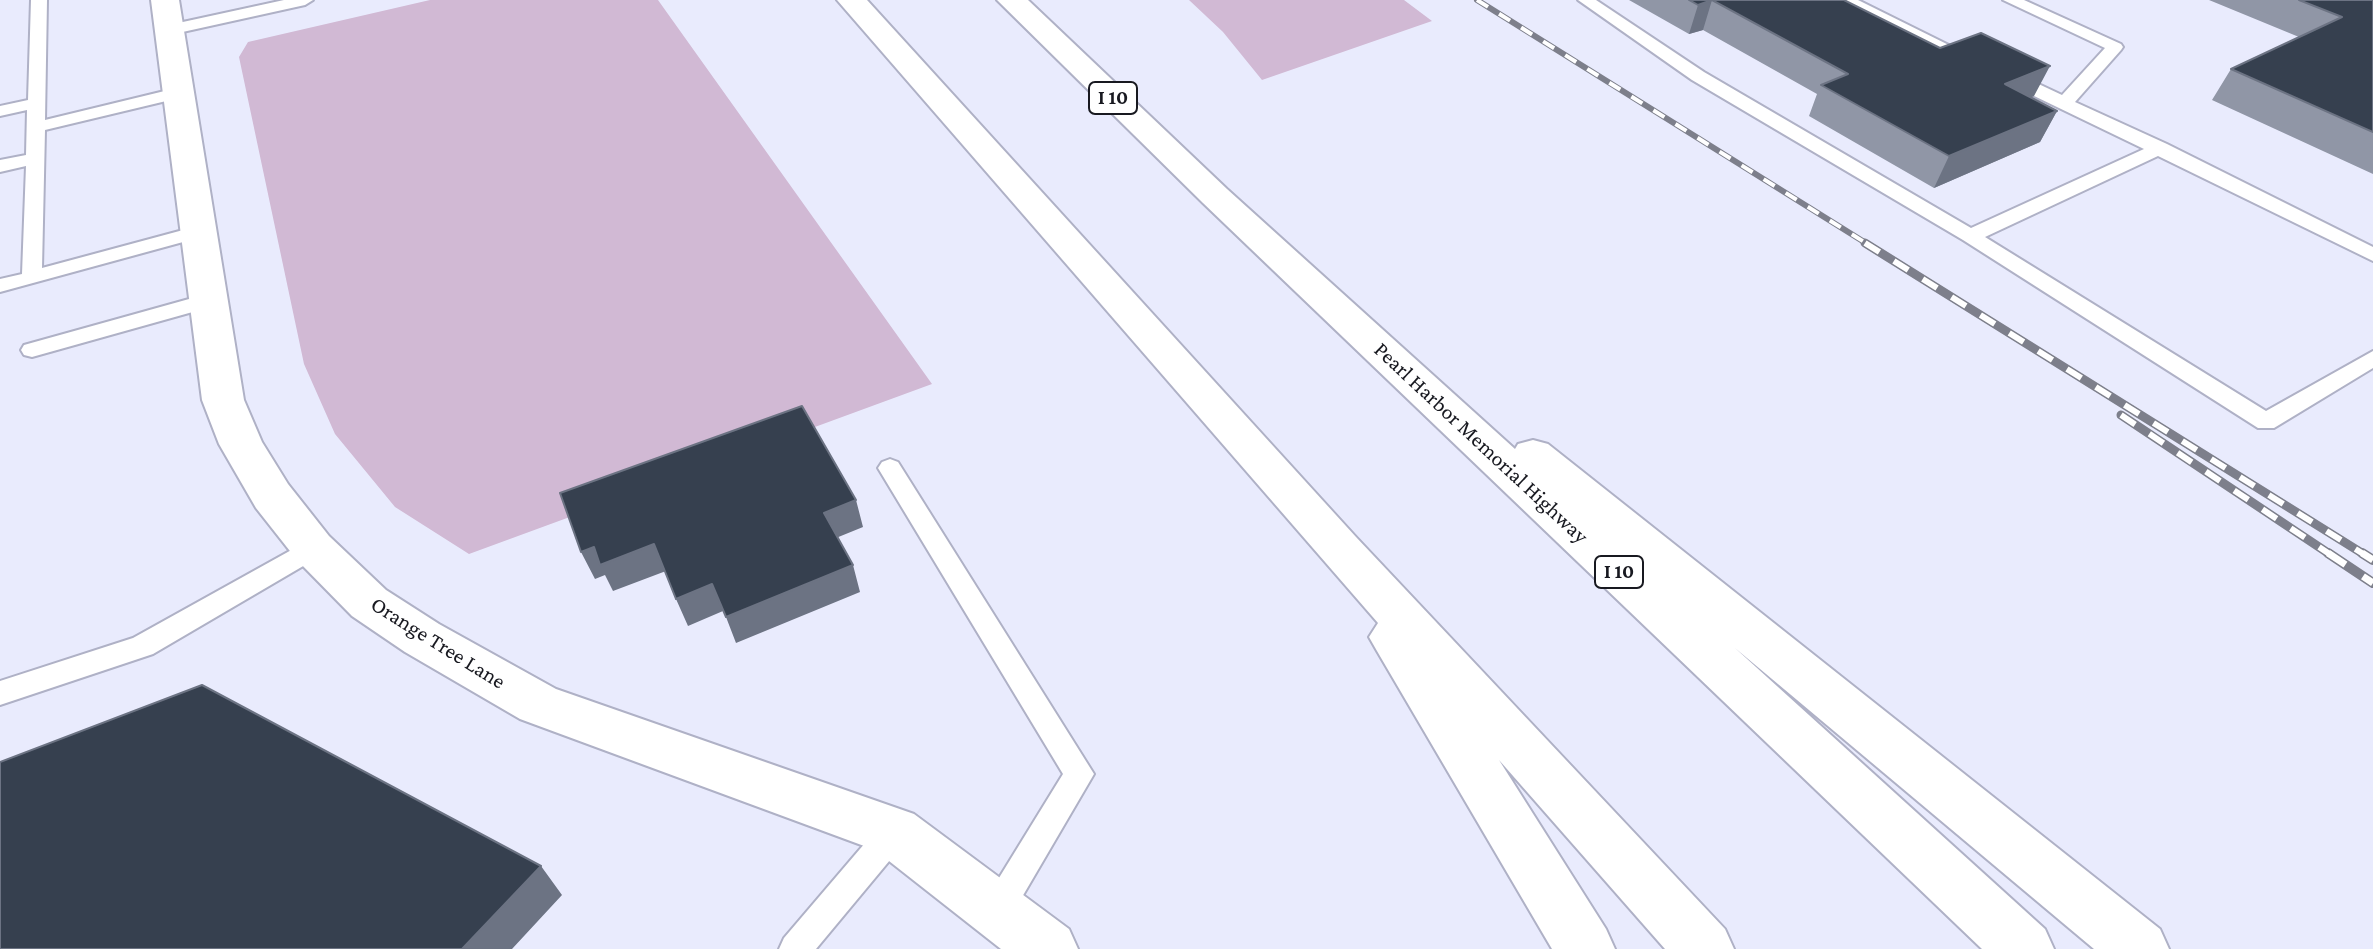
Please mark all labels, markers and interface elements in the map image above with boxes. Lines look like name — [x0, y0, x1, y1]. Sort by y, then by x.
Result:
road number: I 10 — [1089, 82, 1137, 114]
street label: Pearl Harbor Memorial Highway — [1368, 337, 1594, 549]
road number: I 10 — [1595, 556, 1643, 588]
street label: Orange Tree Lane — [366, 591, 510, 695]

